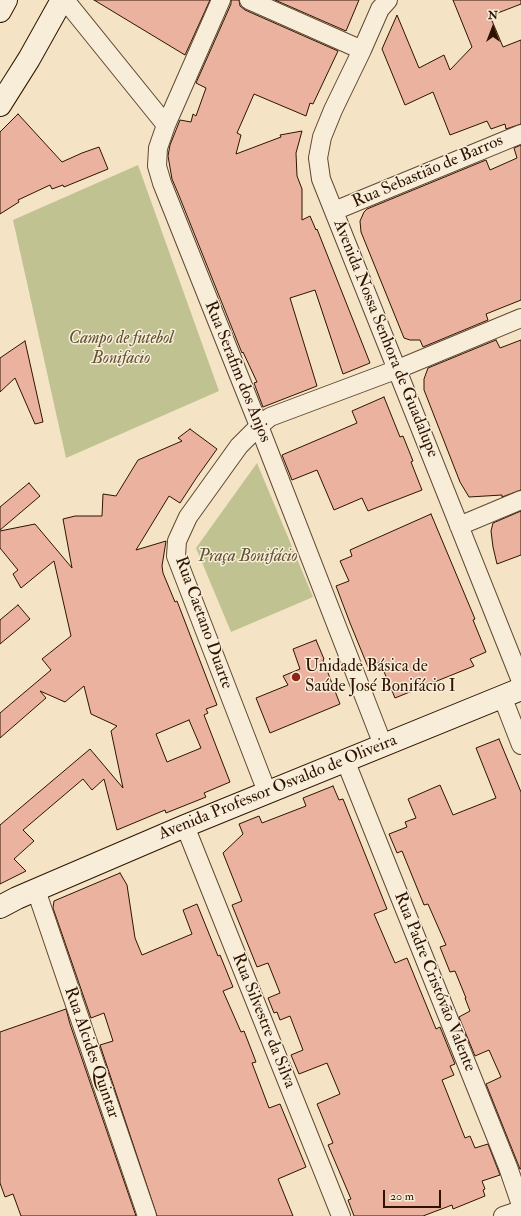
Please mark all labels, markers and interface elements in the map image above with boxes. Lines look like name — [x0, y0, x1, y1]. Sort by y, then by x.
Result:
north arrow — [473, 8, 513, 48]
text: N — [488, 9, 498, 22]
street label: Rua Sebastião de Barros — [350, 131, 506, 213]
street label: Avenida Nossa Senhora de Guadalupe — [328, 217, 442, 461]
street label: Rua Serafim dos Anjos — [199, 298, 275, 446]
park label: Campo de futebol Bonifacio — [69, 329, 173, 369]
park label: Praça Bonifácio — [198, 547, 298, 567]
street label: Rua Caetano Duarte — [170, 554, 236, 692]
place label: Unidade Básica de Saúde José Bonifácio I — [305, 657, 456, 697]
marker: Unidade Básica de Saúde José Bonifácio I — [290, 671, 302, 683]
street label: Avenida Professor Osvaldo de Oliveira — [156, 731, 400, 845]
street label: Rua Padre Cristóvão Valente — [389, 889, 479, 1075]
street label: Rua Silvestre da Silva — [227, 951, 299, 1091]
street label: Rua Alcides Quintar — [59, 985, 123, 1121]
scale bar — [385, 1182, 443, 1208]
text: 20 m — [390, 1189, 414, 1204]

